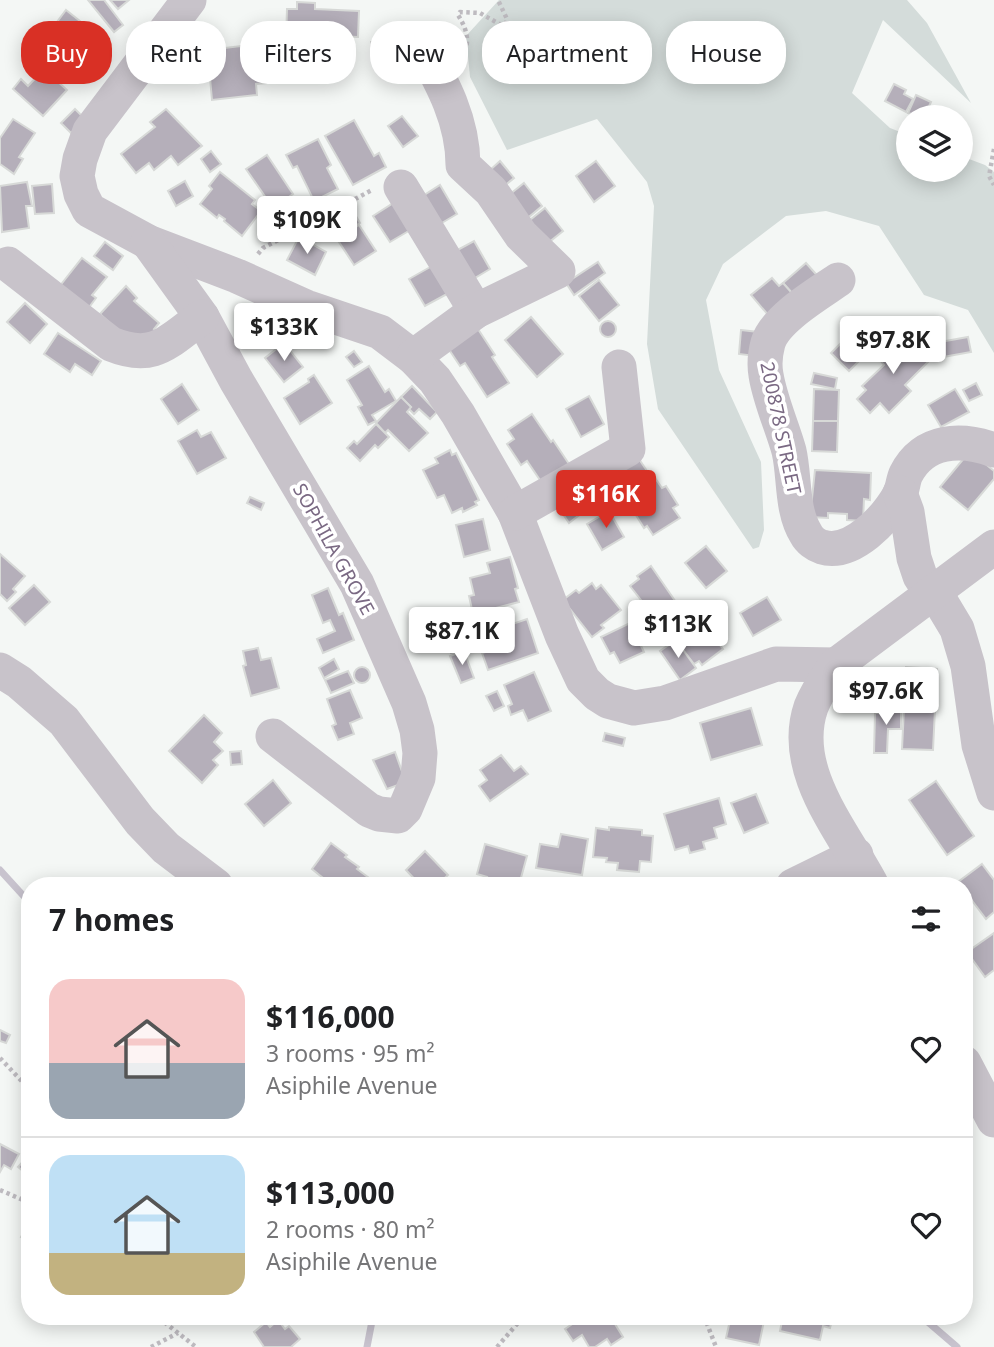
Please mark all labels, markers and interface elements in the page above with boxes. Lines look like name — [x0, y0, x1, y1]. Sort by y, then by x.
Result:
chip: Buy — [21, 21, 112, 84]
chip: Rent — [126, 21, 226, 84]
chip: Filters — [240, 21, 356, 84]
chip: New — [370, 21, 468, 84]
chip: Apartment — [482, 21, 652, 84]
chip: House — [666, 21, 786, 84]
map controls — [896, 105, 973, 182]
button: layers — [896, 105, 973, 182]
pin: $109K — [258, 196, 356, 256]
text: $109K — [273, 203, 341, 235]
pin: $133K — [235, 304, 333, 363]
text: $133K — [250, 310, 318, 342]
pin: $97.8K — [836, 316, 950, 376]
text: $97.8K — [856, 323, 930, 355]
street label: 200878 STREET — [754, 359, 808, 497]
pin: $116K — [557, 470, 655, 530]
text: $116K — [572, 477, 640, 509]
street label: SOPHILA GROVE — [287, 479, 381, 619]
pin: $113K — [629, 600, 727, 660]
text: $113K — [644, 607, 712, 639]
pin: $87.1K — [405, 608, 519, 667]
text: $87.1K — [425, 614, 499, 646]
pin: $97.6K — [829, 668, 943, 727]
text: $97.6K — [849, 674, 923, 706]
text: 7 homes — [49, 899, 174, 940]
icon: filters — [907, 900, 945, 938]
text: $116,000 — [266, 996, 395, 1037]
icon: home — [105, 1007, 189, 1091]
icon: heart — [907, 1030, 945, 1068]
text: 3 rooms · 95 m² — [266, 1037, 435, 1069]
text: Asiphile Avenue — [266, 1069, 438, 1101]
text: $113,000 — [266, 1172, 395, 1213]
icon: home — [105, 1183, 189, 1267]
icon: heart — [907, 1206, 945, 1244]
text: 2 rooms · 80 m² — [266, 1213, 435, 1245]
text: Asiphile Avenue — [266, 1245, 438, 1277]

